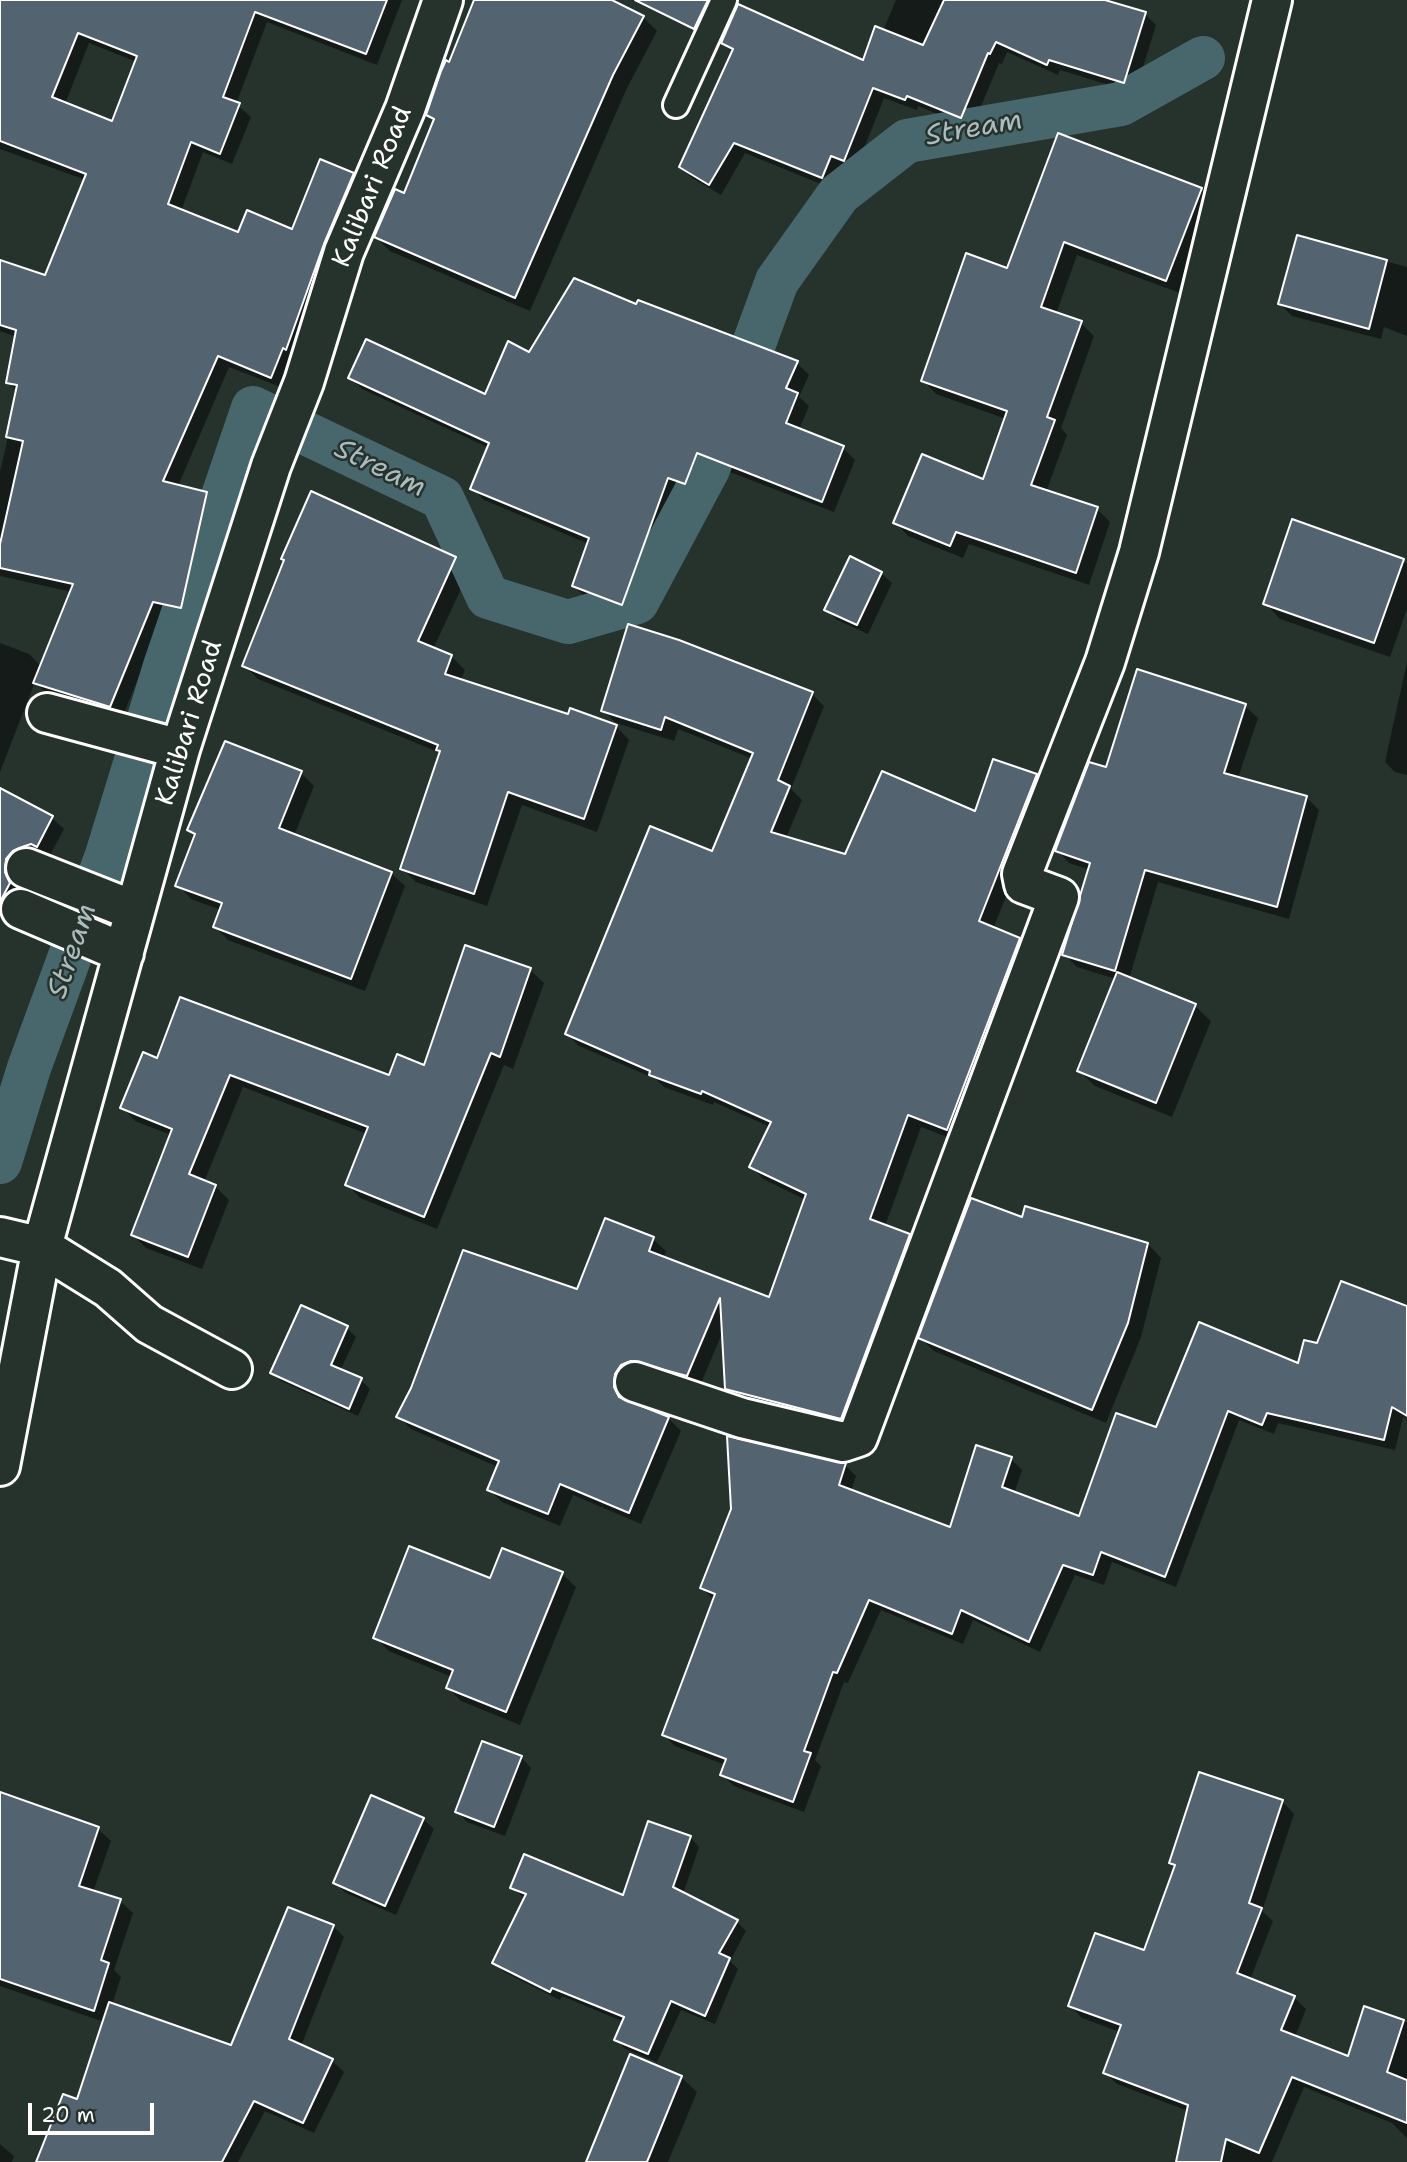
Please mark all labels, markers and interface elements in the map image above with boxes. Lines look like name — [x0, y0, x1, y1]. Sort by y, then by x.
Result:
street label: Kalibari Road — [327, 102, 419, 272]
water label: Stream — [923, 104, 1025, 154]
water label: Stream — [329, 432, 431, 506]
street label: Kalibari Road — [150, 637, 230, 809]
water label: Stream — [41, 899, 105, 1003]
scale bar — [32, 2088, 158, 2132]
text: 20 m — [41, 2101, 95, 2129]

